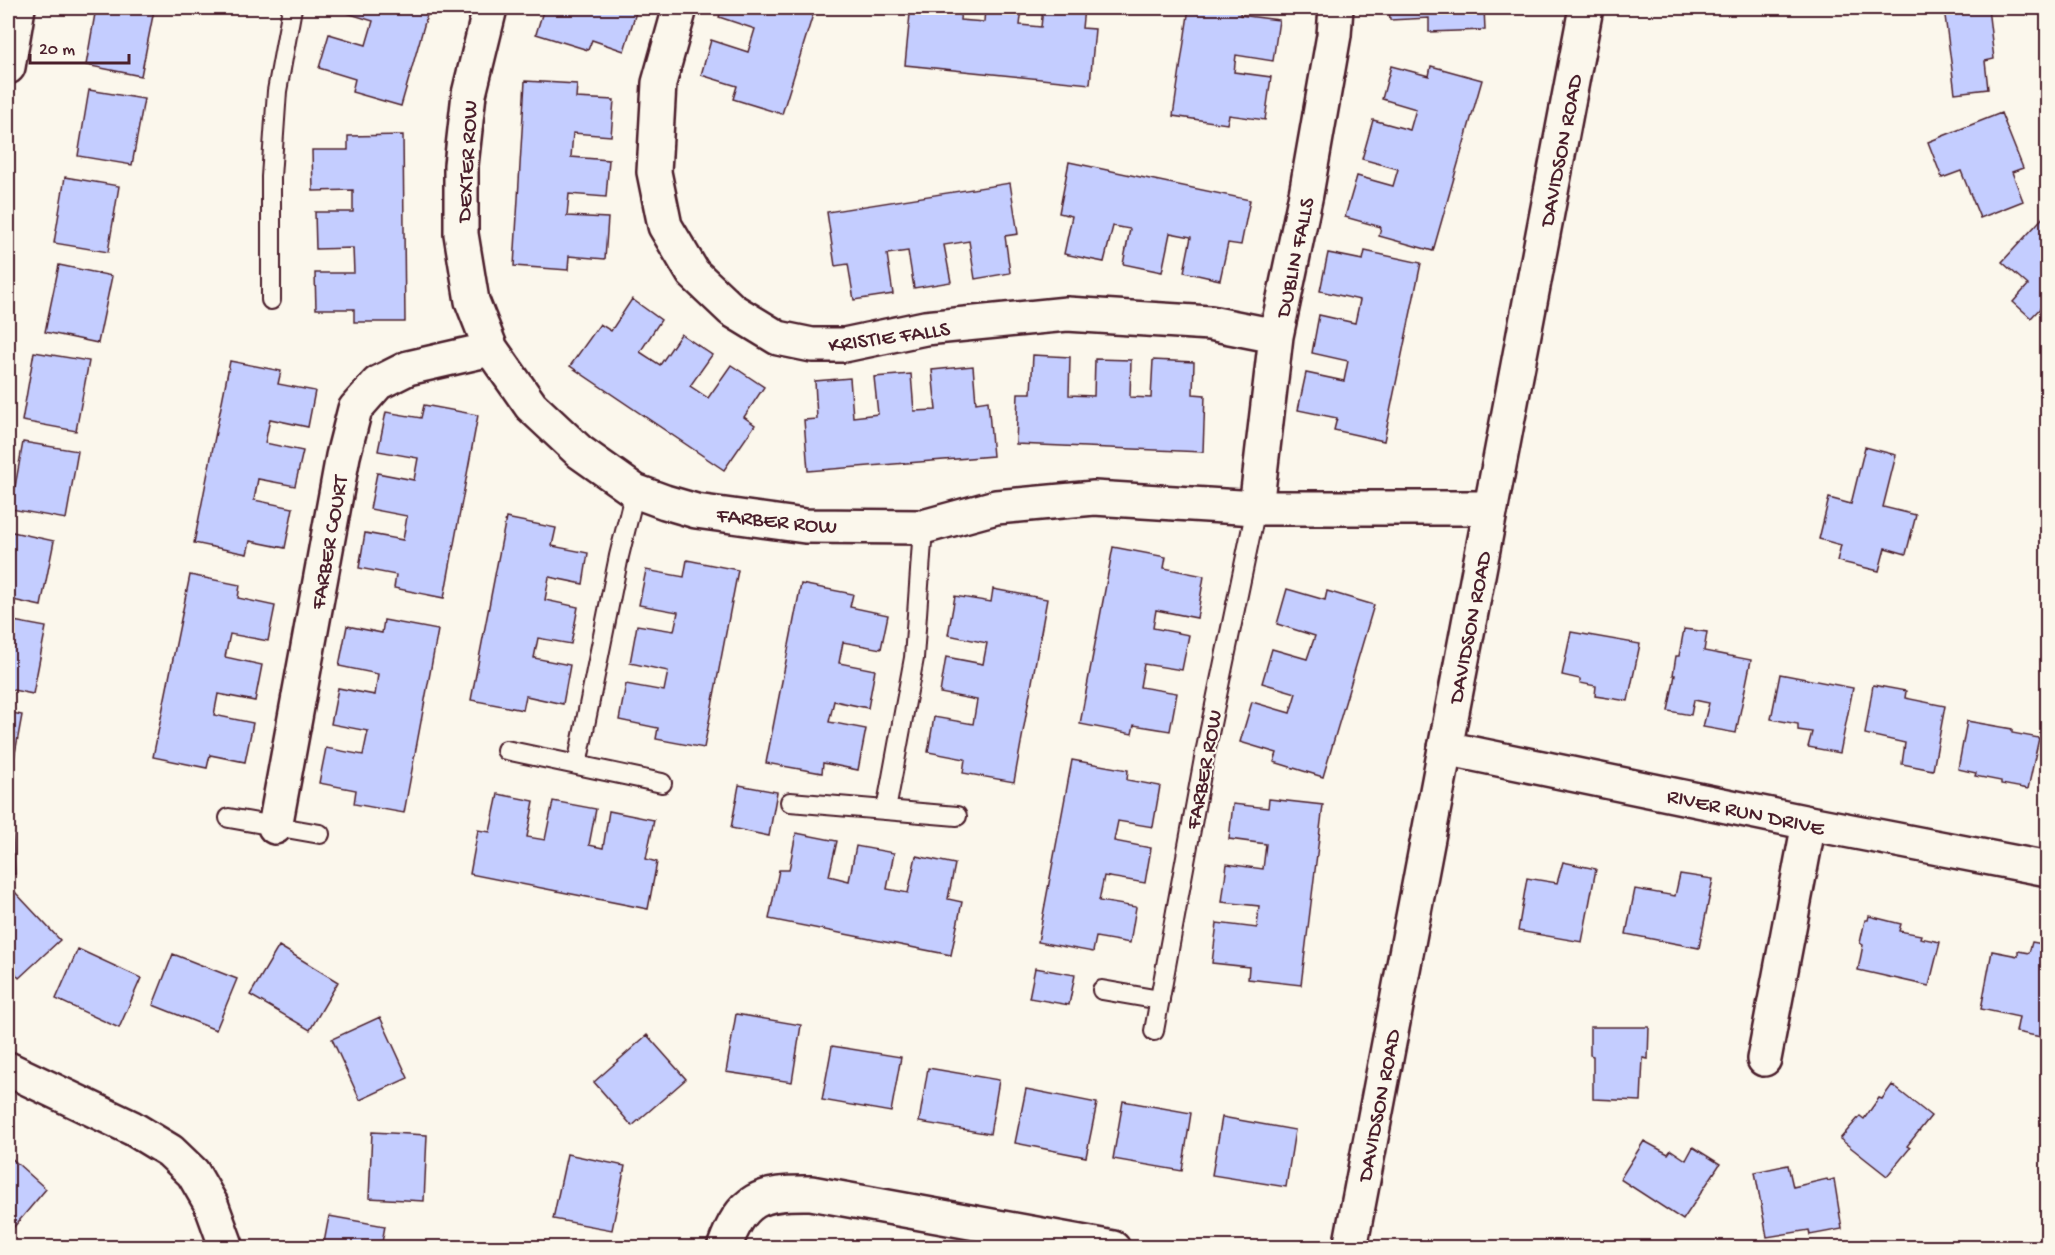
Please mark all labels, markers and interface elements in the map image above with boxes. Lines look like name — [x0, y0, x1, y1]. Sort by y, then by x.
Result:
scale bar — [30, 27, 129, 65]
text: 20 m — [39, 40, 75, 61]
street label: DAVIDSON ROAD — [1535, 72, 1591, 231]
street label: DEXTER ROW — [453, 100, 485, 225]
street label: DUBLIN FALLS — [1271, 195, 1322, 322]
street label: KRISTIE FALLS — [827, 317, 953, 360]
street label: FARBER COURT — [306, 472, 356, 613]
street label: FARBER ROW — [714, 504, 838, 542]
street label: DAVIDSON ROAD — [1444, 549, 1500, 708]
street label: FARBER ROW — [1181, 708, 1230, 833]
street label: RIVER RUN DRIVE — [1664, 785, 1828, 844]
street label: DAVIDSON ROAD — [1353, 1027, 1409, 1186]

